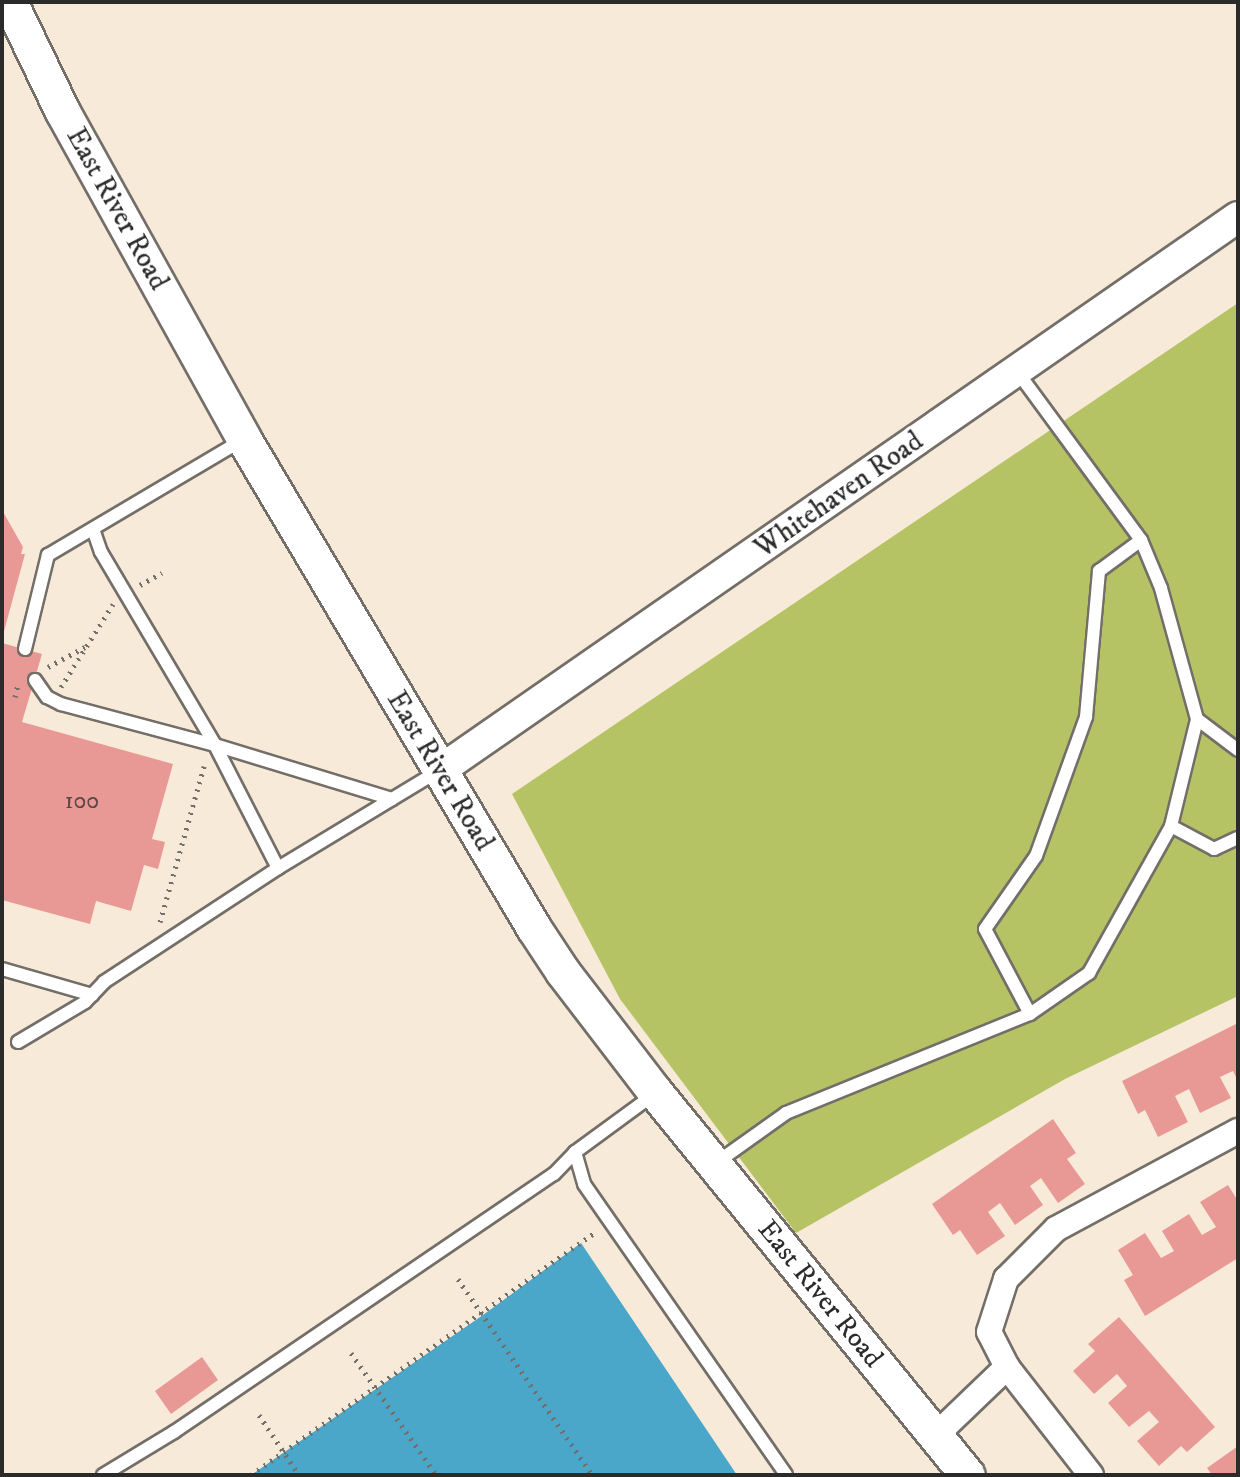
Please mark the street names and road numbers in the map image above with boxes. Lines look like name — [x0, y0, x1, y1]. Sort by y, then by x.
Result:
street label: East River Road — [59, 122, 175, 296]
street label: Whitehaven Road — [748, 425, 930, 565]
street label: East River Road — [379, 685, 501, 857]
street label: East River Road — [750, 1213, 890, 1375]

